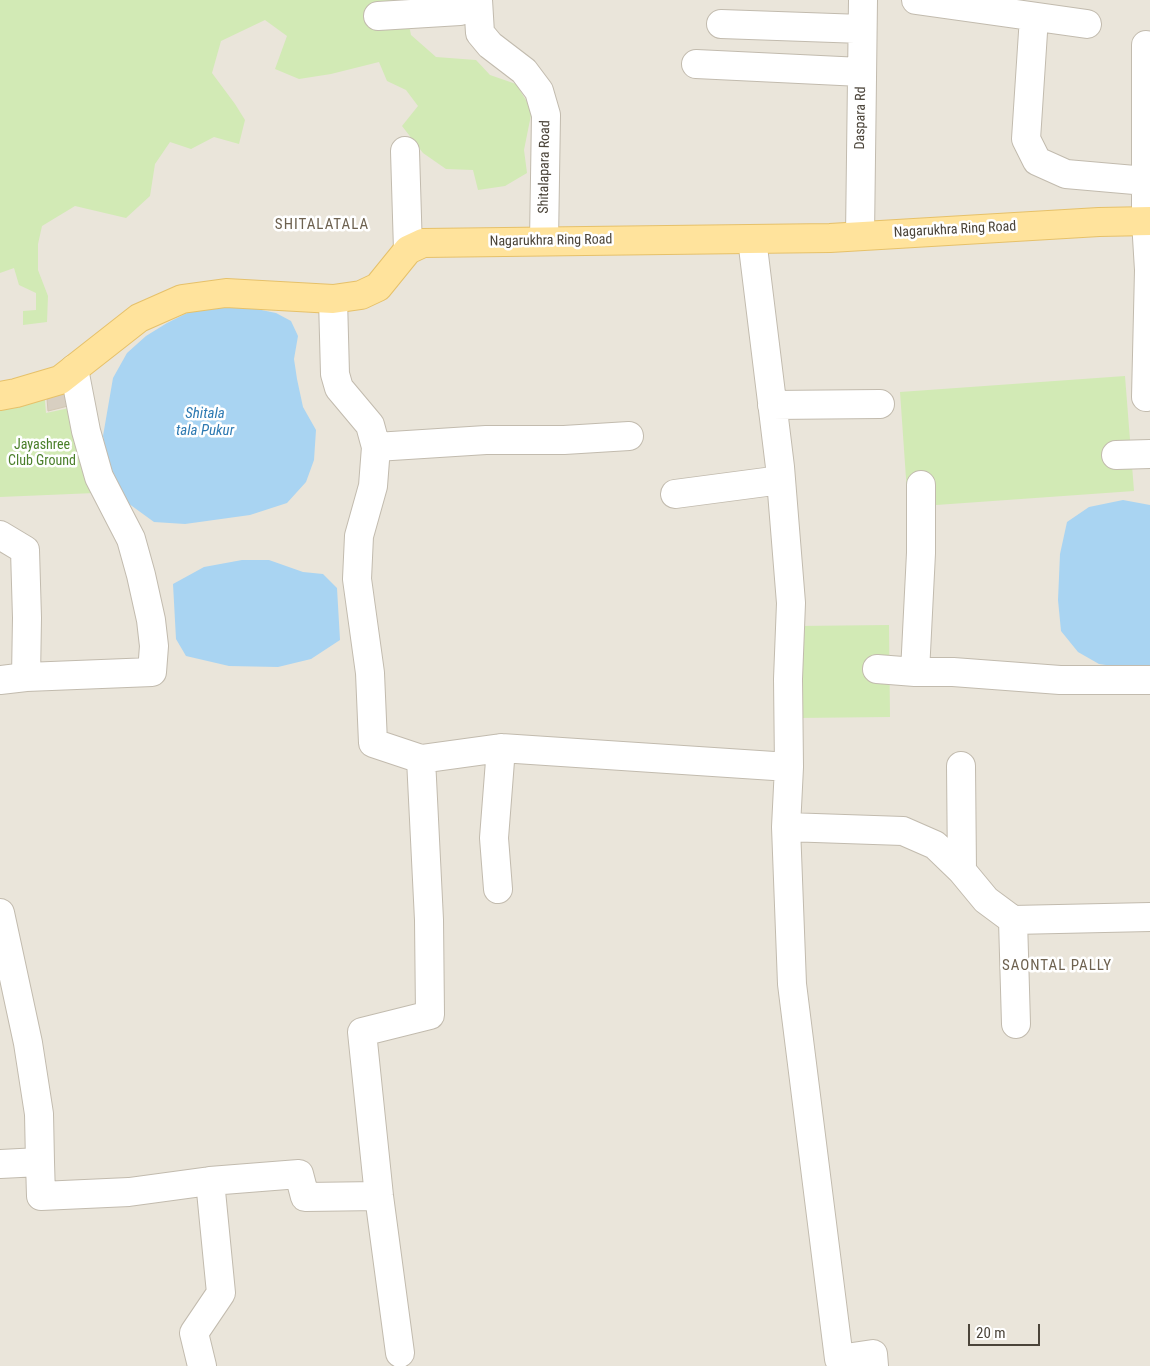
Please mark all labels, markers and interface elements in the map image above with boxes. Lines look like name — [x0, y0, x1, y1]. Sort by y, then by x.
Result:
street label: Daspara Rd — [852, 86, 870, 150]
street label: Shitalapara Road — [536, 120, 554, 214]
district label: SHITALATALA — [273, 216, 371, 234]
street label: Nagarukhra Ring Road — [893, 218, 1017, 242]
street label: Nagarukhra Ring Road — [490, 232, 612, 250]
water label: Shitala tala Pukur — [176, 405, 234, 440]
park label: Jayashree Club Ground — [8, 437, 76, 470]
district label: SAONTAL PALLY — [1000, 957, 1114, 975]
scale bar — [970, 1314, 1042, 1346]
text: 20 m — [976, 1324, 1006, 1342]

